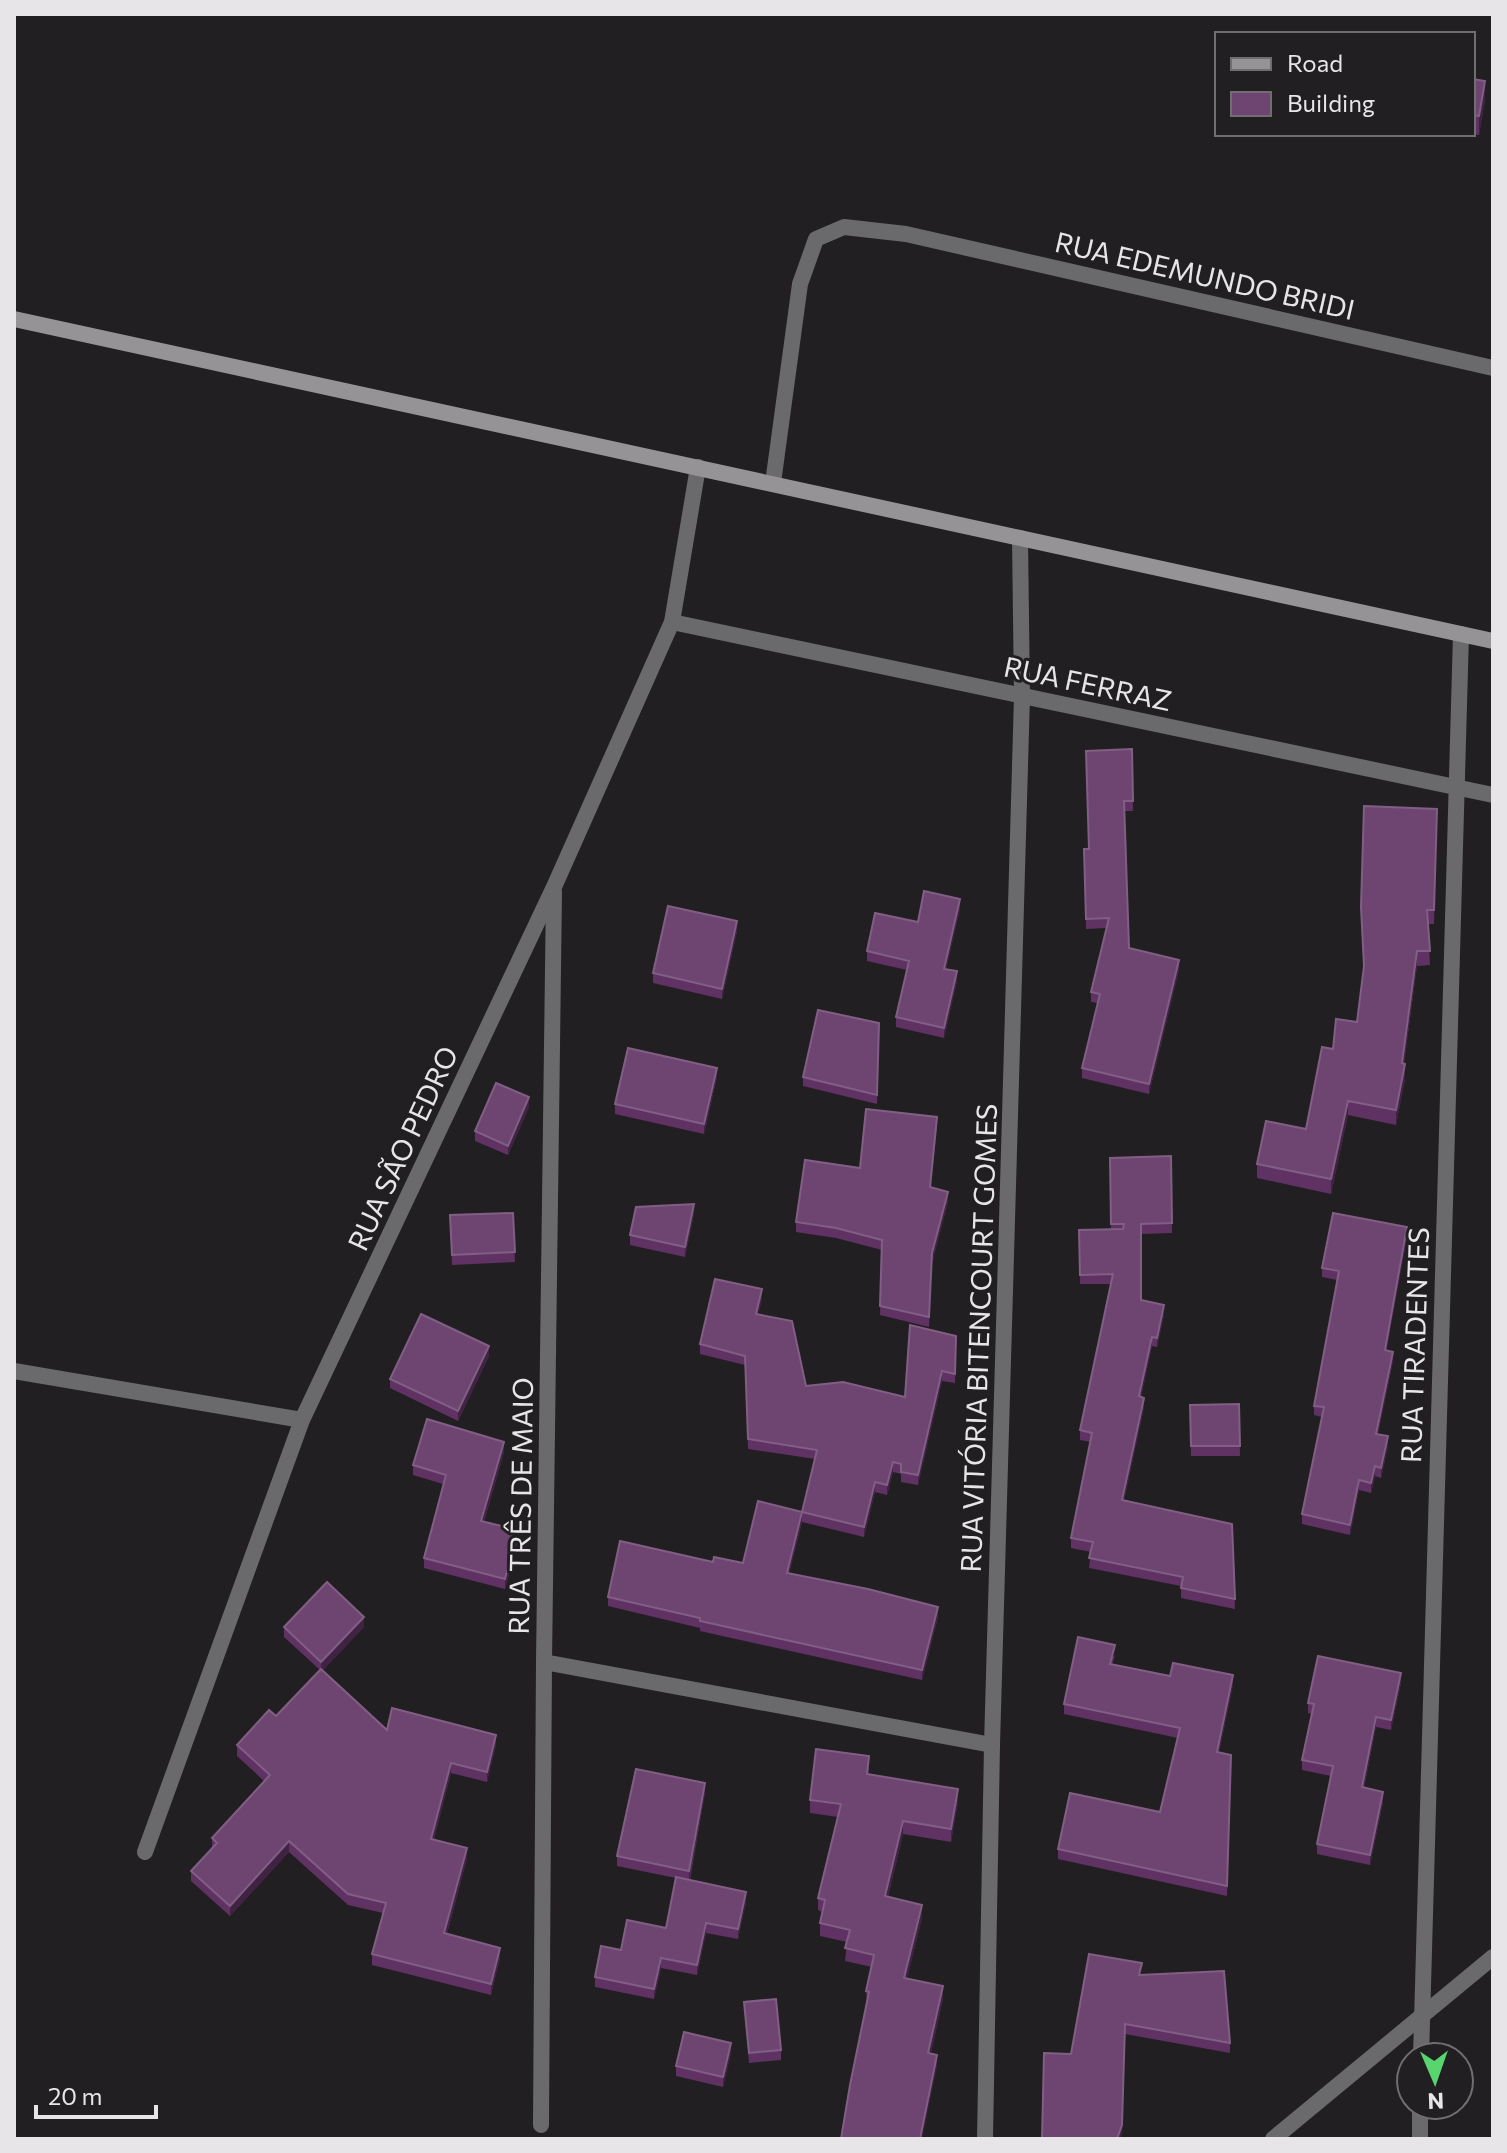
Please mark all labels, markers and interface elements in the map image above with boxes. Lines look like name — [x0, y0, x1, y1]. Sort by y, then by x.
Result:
legend — [1215, 32, 1475, 136]
text: Road — [1287, 48, 1343, 77]
text: Building — [1287, 88, 1375, 117]
street label: RUA EDEMUNDO BRIDI — [1052, 224, 1358, 326]
street label: RUA FERRAZ — [1001, 649, 1175, 717]
street label: RUA SÃO PEDRO — [340, 1040, 464, 1256]
street label: RUA VITÓRIA BITENCOURT GOMES — [953, 1103, 1003, 1573]
street label: RUA TIRADENTES — [1393, 1227, 1435, 1463]
street label: RUA TRÊS DE MAIO — [501, 1377, 539, 1635]
north arrow — [1395, 2041, 1475, 2121]
scale bar — [36, 2069, 156, 2119]
text: 20 m — [48, 2081, 102, 2110]
text: N — [1427, 2088, 1444, 2115]

